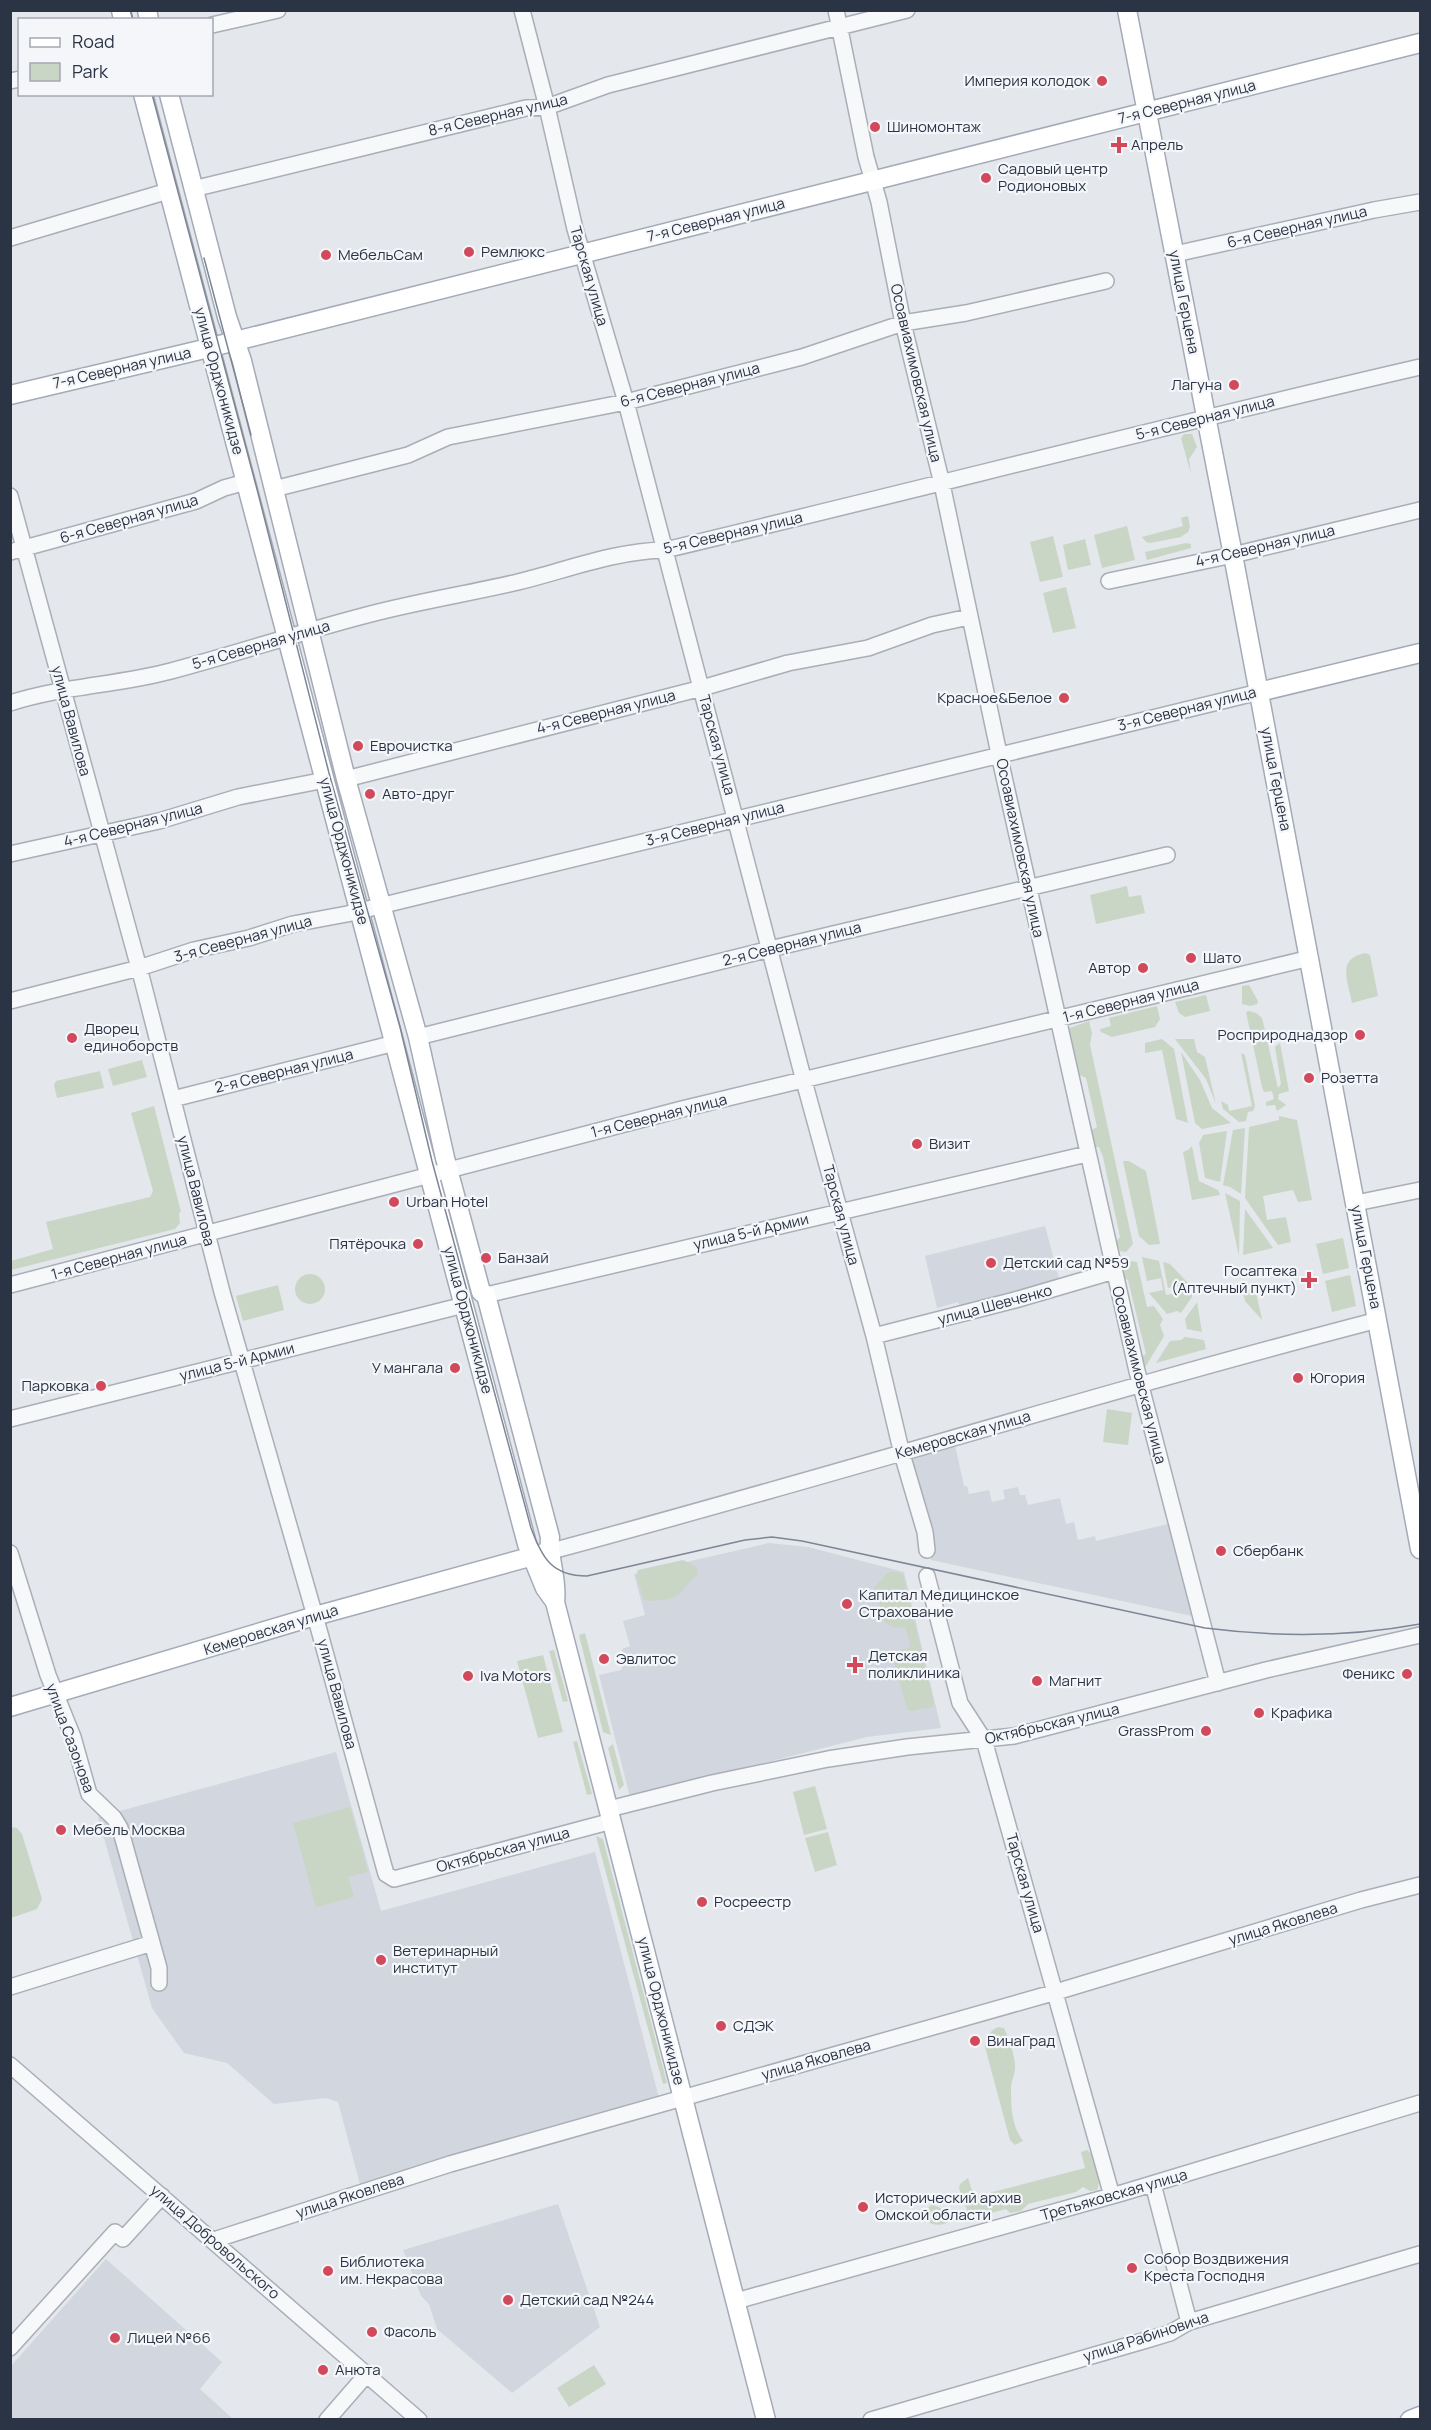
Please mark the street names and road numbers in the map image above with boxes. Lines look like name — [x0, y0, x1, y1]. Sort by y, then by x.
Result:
street label: 7-я Северная улица — [1116, 74, 1258, 129]
street label: 8-я Северная улица — [426, 88, 570, 141]
street label: 7-я Северная улица — [645, 192, 787, 247]
street label: 6-я Северная улица — [1225, 200, 1369, 253]
street label: Тарская улица — [565, 224, 614, 328]
street label: улица Герцена — [1164, 248, 1205, 356]
street label: Осоавиахимовская улица — [886, 282, 947, 464]
street label: улица Орджоникидзе — [190, 305, 249, 457]
street label: 7-я Северная улица — [51, 341, 193, 394]
street label: 6-я Северная улица — [618, 357, 762, 412]
street label: 5-я Северная улица — [1133, 390, 1276, 445]
street label: 6-я Северная улица — [57, 489, 200, 548]
street label: 5-я Северная улица — [661, 506, 805, 559]
street label: 4-я Северная улица — [1193, 519, 1337, 572]
street label: 5-я Северная улица — [190, 615, 332, 674]
street label: улица Вавилова — [47, 663, 96, 778]
street label: 3-я Северная улица — [1115, 681, 1258, 736]
street label: 4-я Северная улица — [534, 684, 678, 739]
street label: Тарская улица — [694, 692, 741, 797]
street label: улица Герцена — [1256, 725, 1297, 833]
street label: Осоавиахимовская улица — [991, 756, 1050, 939]
street label: улица Орджоникидзе — [315, 775, 374, 927]
street label: 3-я Северная улица — [643, 796, 786, 851]
street label: 4-я Северная улица — [61, 797, 205, 852]
street label: 3-я Северная улица — [172, 910, 314, 967]
street label: 2-я Северная улица — [720, 916, 863, 971]
street label: 1-я Северная улица — [1061, 973, 1201, 1028]
street label: 2-я Северная улица — [212, 1043, 355, 1098]
street label: 1-я Северная улица — [589, 1088, 729, 1143]
street label: улица Вавилова — [173, 1133, 220, 1248]
street label: Тарская улица — [818, 1162, 865, 1267]
street label: улица Герцена — [1346, 1203, 1387, 1311]
street label: улица 5-й Армии — [691, 1208, 811, 1255]
street label: 1-я Северная улица — [49, 1228, 189, 1285]
street label: улица Орджоникидзе — [439, 1244, 498, 1396]
street label: улица Шевченко — [935, 1279, 1055, 1330]
street label: Осоавиахимовская улица — [1107, 1284, 1172, 1466]
street label: улица 5-й Армии — [177, 1337, 297, 1386]
street label: Кемеровская улица — [893, 1405, 1033, 1464]
street label: Кемеровская улица — [201, 1599, 341, 1660]
street label: улица Вавилова — [313, 1636, 362, 1751]
street label: улица Сазонова — [41, 1680, 100, 1795]
street label: Октябрьская улица — [983, 1698, 1121, 1749]
street label: Октябрьская улица — [434, 1822, 572, 1877]
street label: Тарская улица — [1001, 1831, 1050, 1935]
street label: улица Яковлева — [1226, 1897, 1340, 1950]
street label: улица Орджоникидзе — [633, 1935, 690, 2087]
street label: улица Яковлева — [759, 2034, 873, 2085]
street label: Третьяковская улица — [1038, 2164, 1190, 2226]
street label: улица Яковлева — [293, 2168, 407, 2223]
street label: улица Добровольского — [146, 2179, 285, 2304]
street label: улица Рабиновича — [1080, 2306, 1211, 2367]

